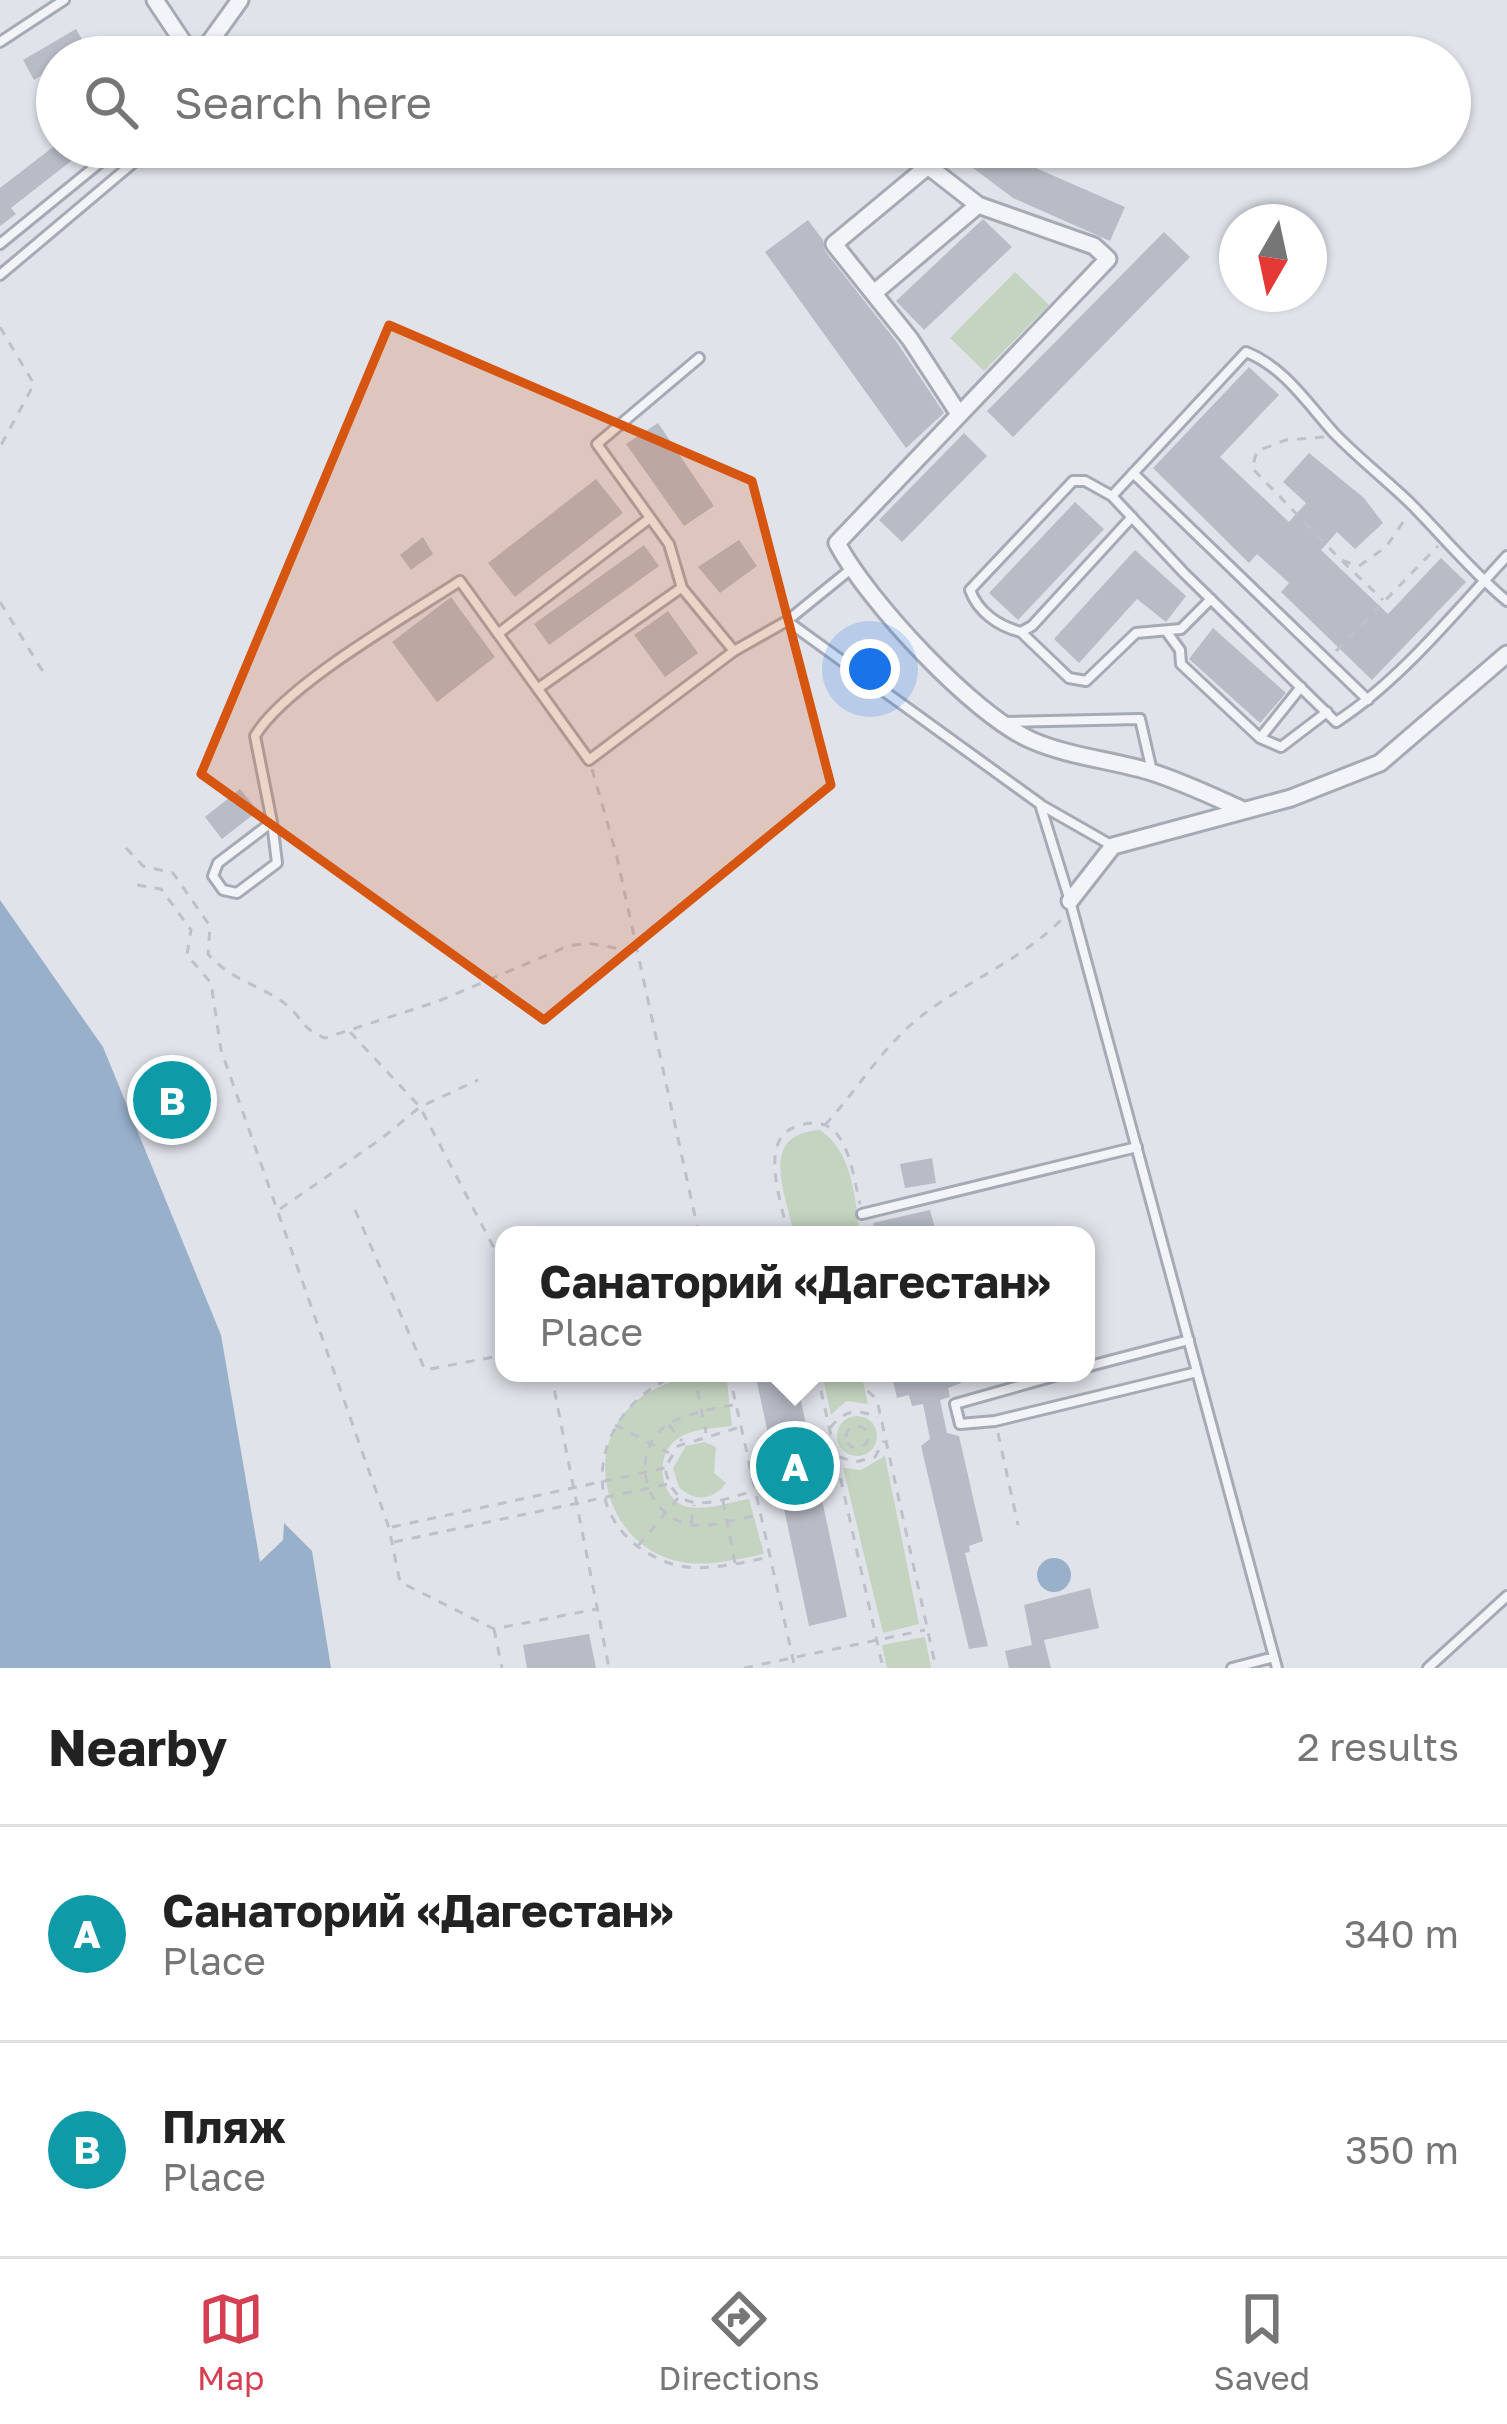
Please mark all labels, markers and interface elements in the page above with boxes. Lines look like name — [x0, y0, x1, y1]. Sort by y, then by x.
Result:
search box — [36, 36, 1471, 168]
icon: search — [78, 69, 144, 135]
text: Search here — [174, 75, 432, 129]
north arrow — [1219, 204, 1327, 312]
your location — [840, 639, 900, 699]
pin: B — [133, 1055, 211, 1145]
popup — [495, 1226, 1095, 1382]
text: Санаторий «Дагестан» — [539, 1254, 1051, 1308]
text: Place — [539, 1308, 643, 1355]
pin: A — [756, 1421, 834, 1511]
text: Nearby — [48, 1716, 227, 1777]
text: 2 results — [1297, 1723, 1459, 1770]
text: Санаторий «Дагестан» — [162, 1883, 673, 1937]
text: A — [73, 1910, 101, 1957]
text: 340 m — [1344, 1910, 1459, 1957]
text: Place — [162, 1937, 266, 1984]
text: Пляж — [162, 2099, 286, 2153]
text: B — [73, 2126, 101, 2173]
text: 350 m — [1345, 2126, 1459, 2173]
text: Place — [162, 2153, 266, 2200]
tab: Map — [197, 2286, 264, 2397]
tab: Directions — [658, 2286, 820, 2397]
tab: Saved — [1214, 2286, 1310, 2397]

